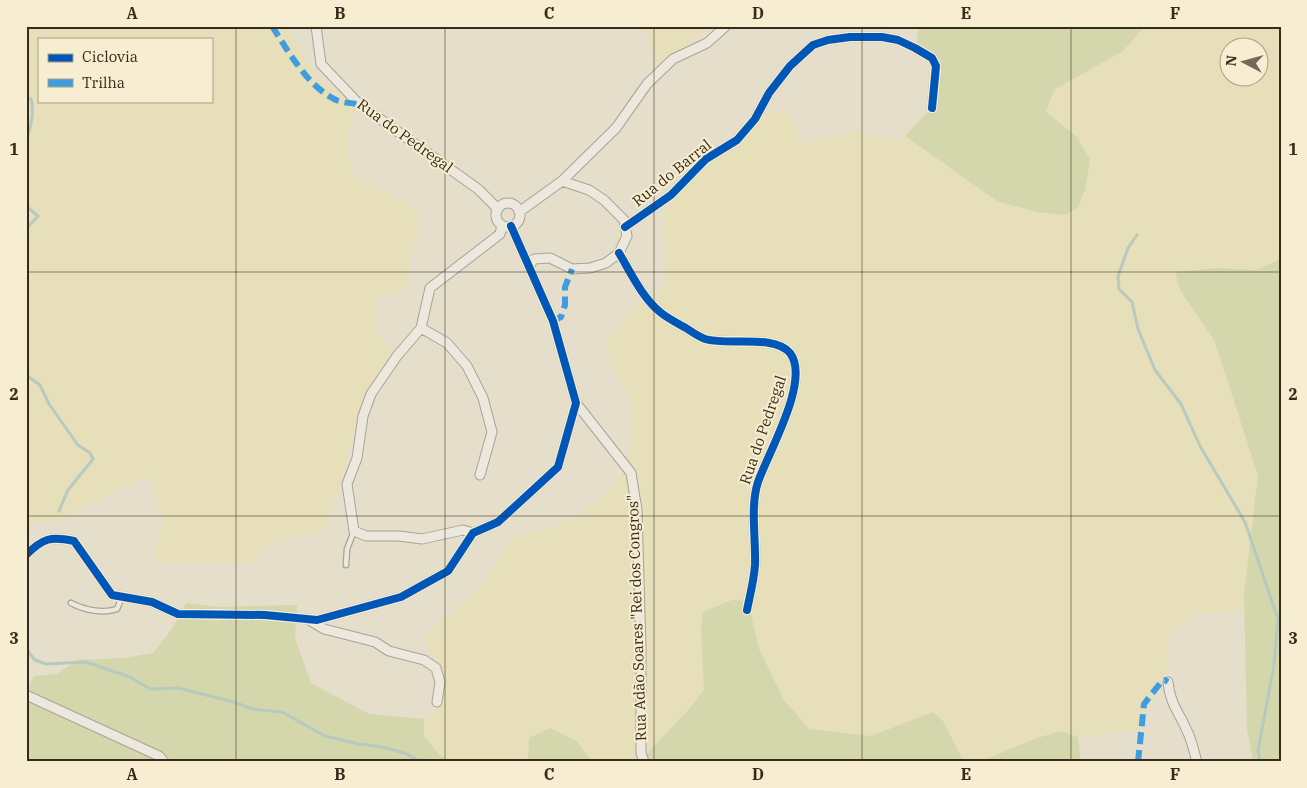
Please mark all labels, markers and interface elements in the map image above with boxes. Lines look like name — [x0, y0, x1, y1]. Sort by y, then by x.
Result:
text: A — [126, 3, 138, 23]
text: B — [334, 3, 346, 23]
text: C — [544, 3, 554, 23]
text: D — [752, 3, 764, 23]
text: E — [961, 3, 971, 23]
text: F — [1170, 3, 1180, 23]
legend — [38, 38, 212, 102]
north arrow — [1220, 38, 1270, 88]
text: Ciclovia — [82, 47, 138, 66]
text: N — [1222, 54, 1241, 67]
text: Trilha — [82, 73, 125, 92]
street label: Rua do Pedregal — [354, 94, 457, 177]
street label: Rua do Barral — [628, 135, 715, 210]
text: 1 — [9, 139, 19, 159]
text: 1 — [1288, 139, 1298, 159]
street label: Rua do Pedregal — [735, 373, 790, 487]
text: 2 — [9, 384, 19, 404]
text: 2 — [1288, 384, 1298, 404]
street label: Rua Adão Soares "Rei dos Congros" — [623, 494, 650, 742]
text: 3 — [9, 628, 19, 648]
text: 3 — [1288, 628, 1298, 648]
text: A — [126, 764, 138, 784]
text: B — [334, 764, 346, 784]
text: C — [544, 764, 554, 784]
text: D — [752, 764, 764, 784]
text: E — [961, 764, 971, 784]
text: F — [1170, 764, 1180, 784]

